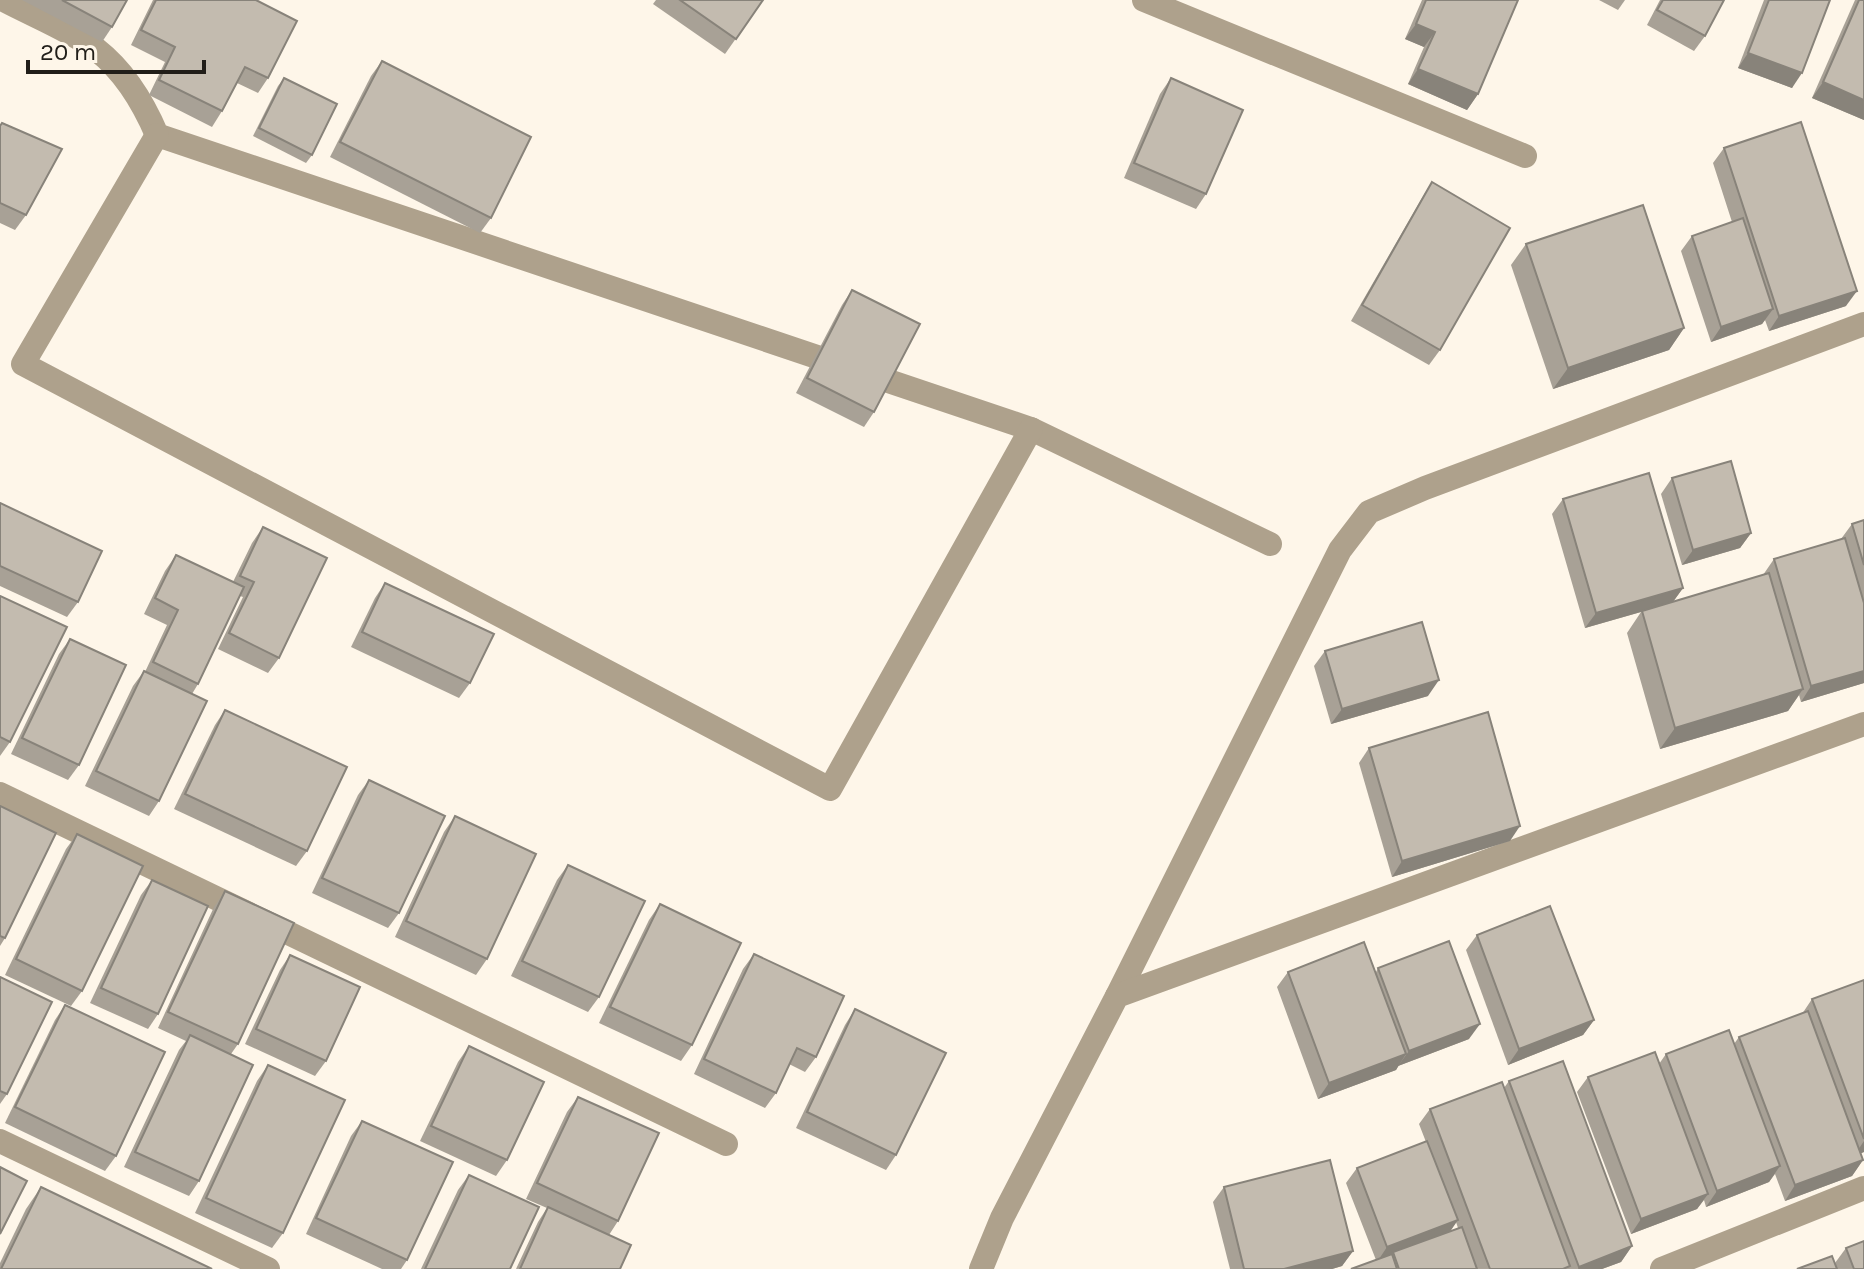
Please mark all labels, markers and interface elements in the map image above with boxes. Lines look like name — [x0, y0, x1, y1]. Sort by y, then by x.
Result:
scale bar — [28, 24, 204, 74]
text: 20 m — [40, 38, 96, 66]

